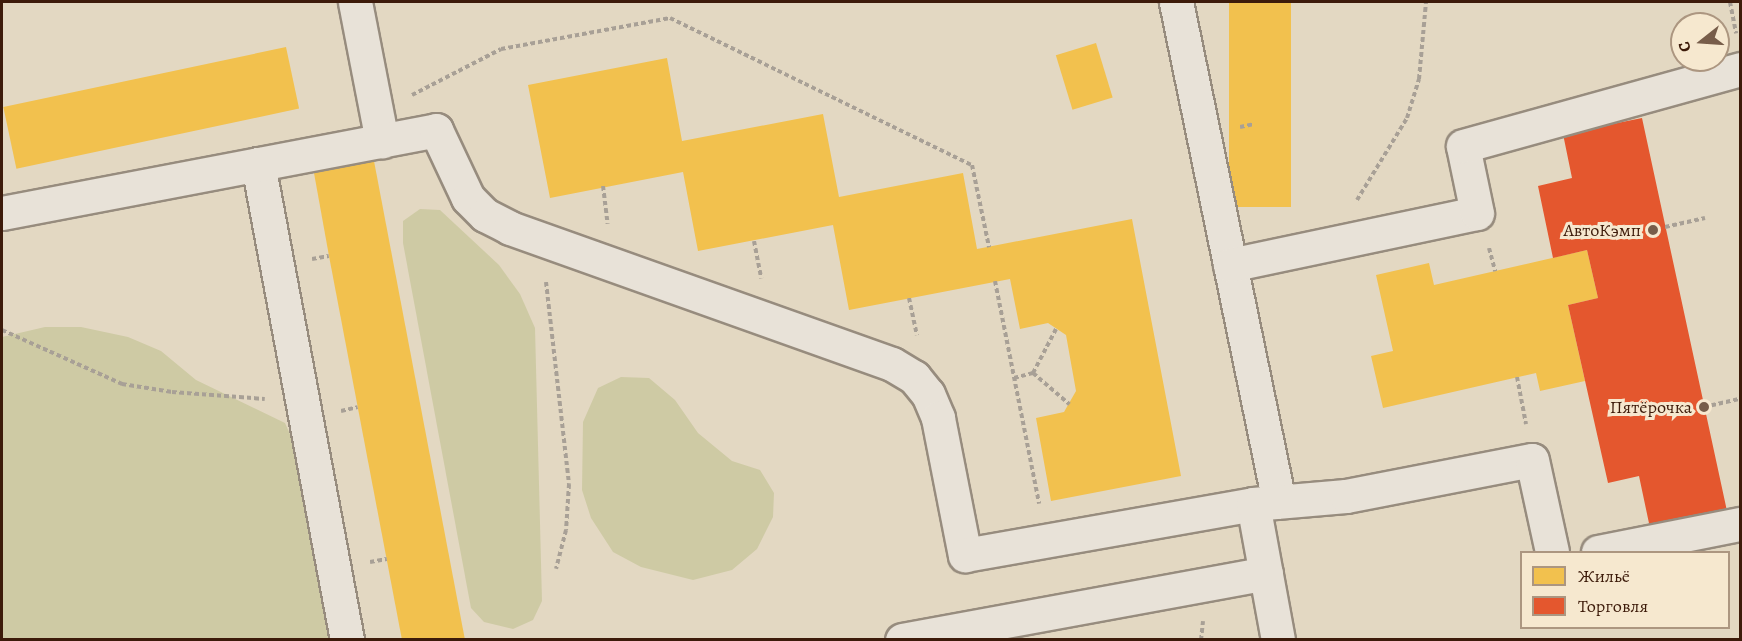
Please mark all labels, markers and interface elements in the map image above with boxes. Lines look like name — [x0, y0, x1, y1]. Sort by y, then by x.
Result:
north arrow — [1670, 12, 1730, 72]
text: С — [1673, 39, 1697, 55]
place label: АвтоКэмп — [1564, 219, 1641, 241]
marker: АвтоКэмп — [1646, 223, 1660, 237]
place label: Пятёрочка — [1610, 396, 1692, 418]
marker: Пятёрочка — [1697, 400, 1711, 414]
legend — [1520, 551, 1730, 629]
text: Жильё — [1578, 564, 1630, 588]
text: Торговля — [1578, 594, 1648, 618]

